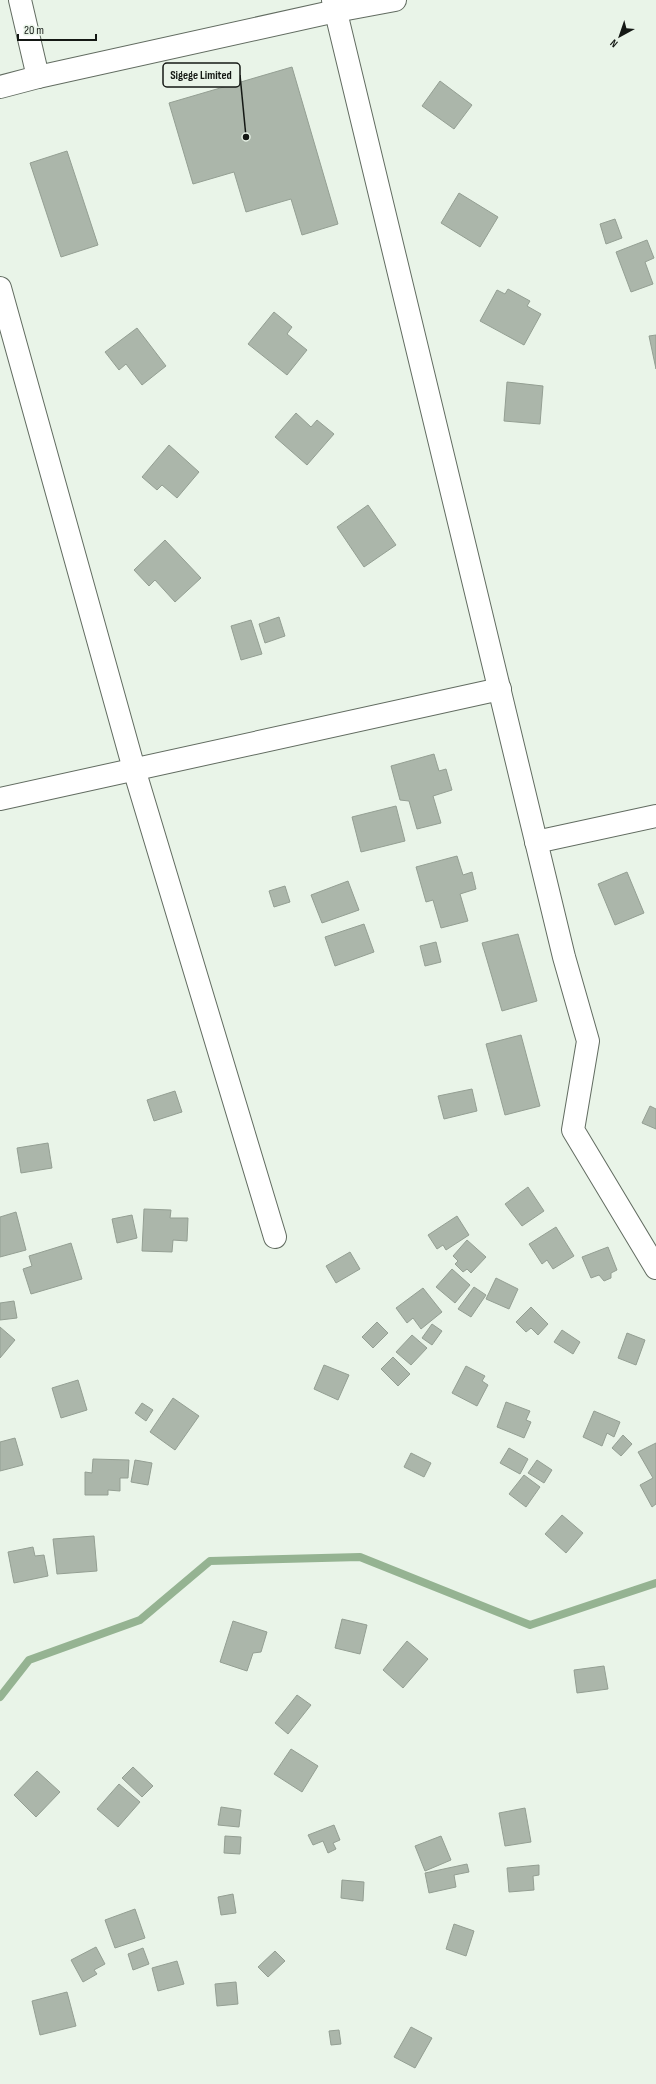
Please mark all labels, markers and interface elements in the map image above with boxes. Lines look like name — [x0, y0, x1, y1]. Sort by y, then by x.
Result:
scale bar — [18, 16, 96, 42]
north arrow — [600, 16, 640, 56]
text: 20 m — [24, 23, 44, 38]
text: N — [607, 36, 620, 50]
callout: Sigege Limited — [163, 63, 240, 87]
text: Sigege Limited — [170, 68, 232, 83]

